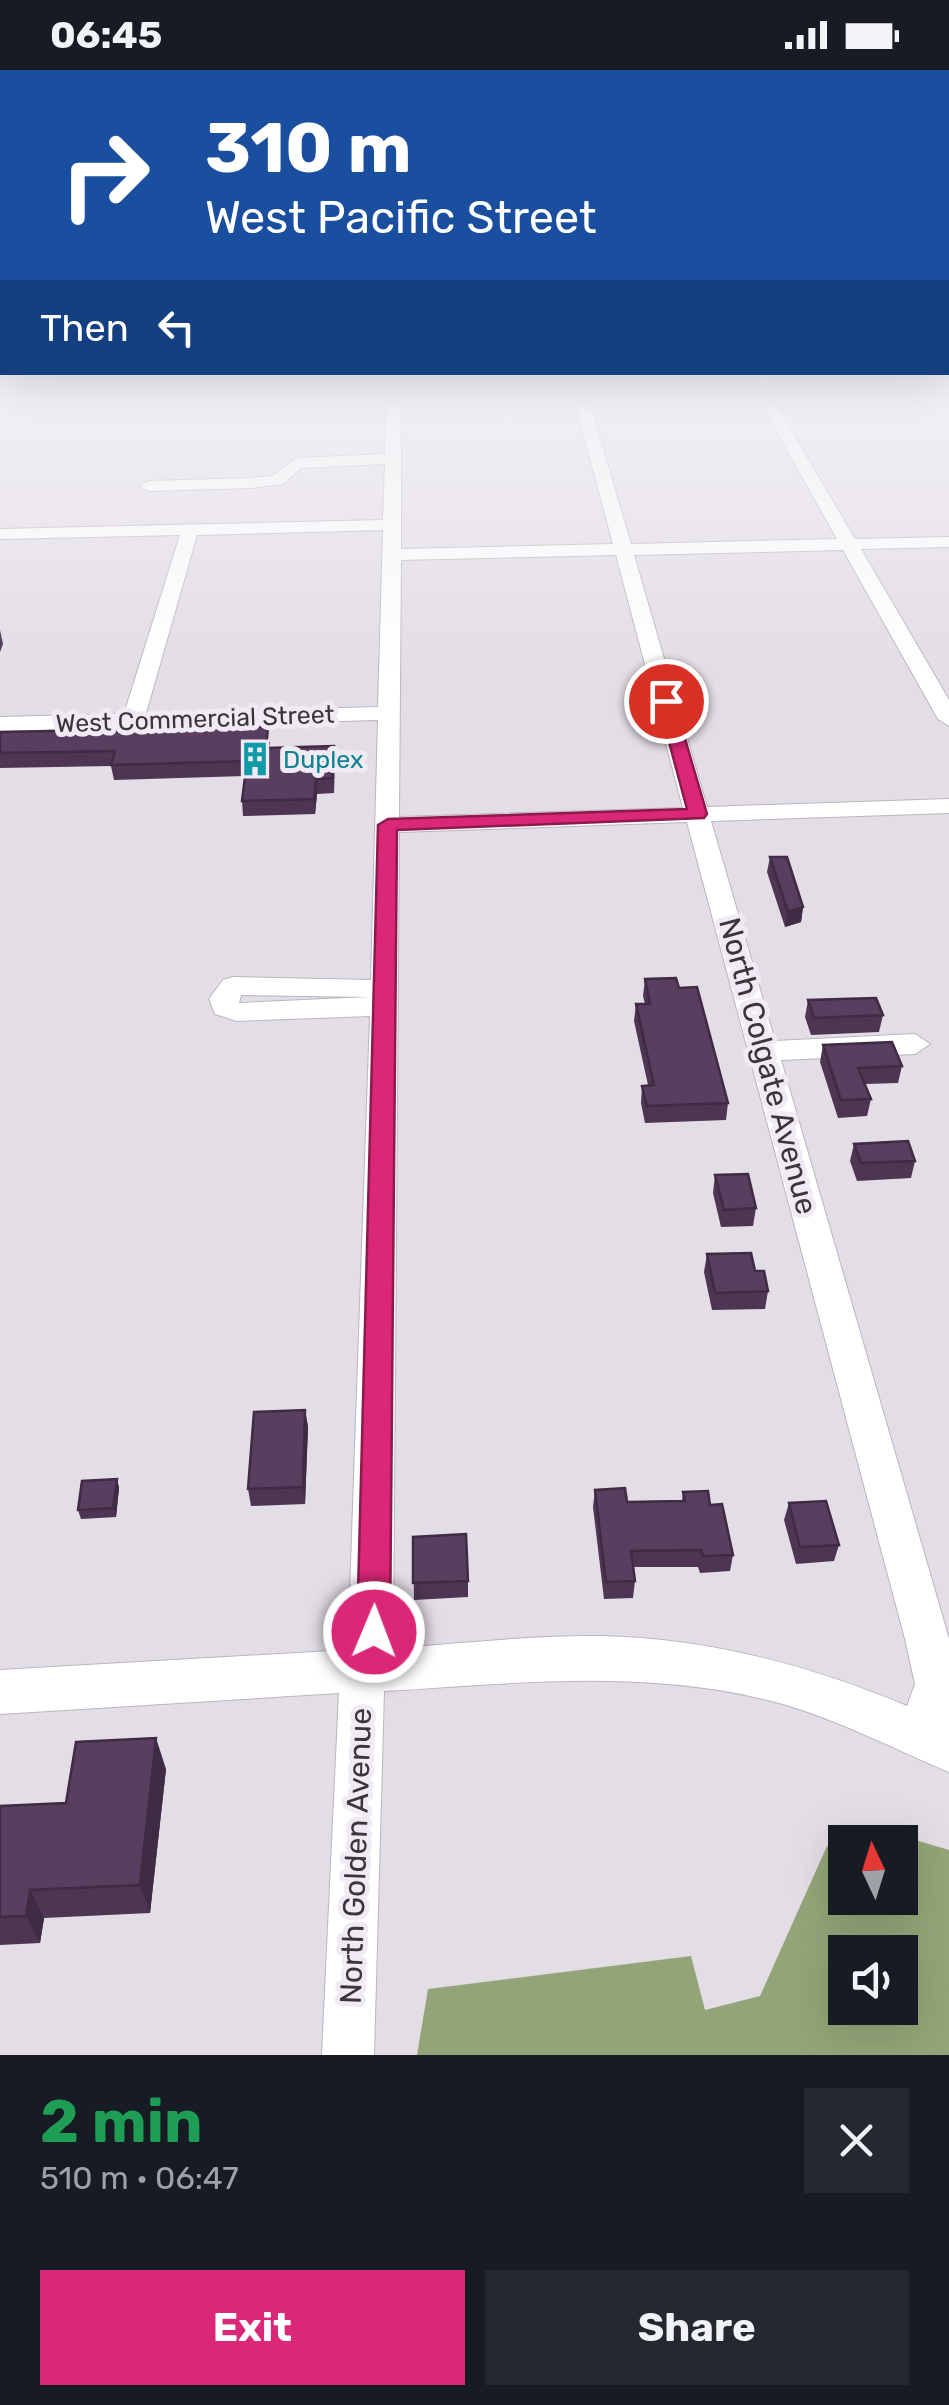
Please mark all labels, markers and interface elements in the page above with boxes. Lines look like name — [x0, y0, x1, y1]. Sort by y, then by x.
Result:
text: 06:45 — [50, 12, 162, 58]
text: 310 m — [205, 107, 412, 190]
icon: right — [40, 110, 170, 240]
text: West Pacific Street — [205, 191, 597, 244]
icon: left — [149, 300, 204, 355]
text: Then — [40, 305, 129, 351]
pin — [624, 659, 709, 744]
icon: arrive — [639, 674, 694, 729]
street label: West Commercial Street — [55, 700, 335, 738]
building icon: Duplex — [236, 740, 274, 778]
place label: Duplex — [283, 745, 363, 774]
street label: North Colgate Avenue — [711, 914, 825, 1218]
position arrow — [322, 1580, 426, 1684]
street label: North Golden Avenue — [333, 1707, 379, 2005]
north arrow — [828, 1825, 918, 1915]
map controls — [828, 1825, 918, 2025]
button: sound — [828, 1935, 918, 2025]
text: 2 min — [40, 2086, 202, 2157]
button: close — [804, 2088, 909, 2193]
text: 510 m · 06:47 — [40, 2159, 239, 2197]
button: Exit — [40, 2270, 465, 2385]
button: Share — [485, 2270, 909, 2385]

